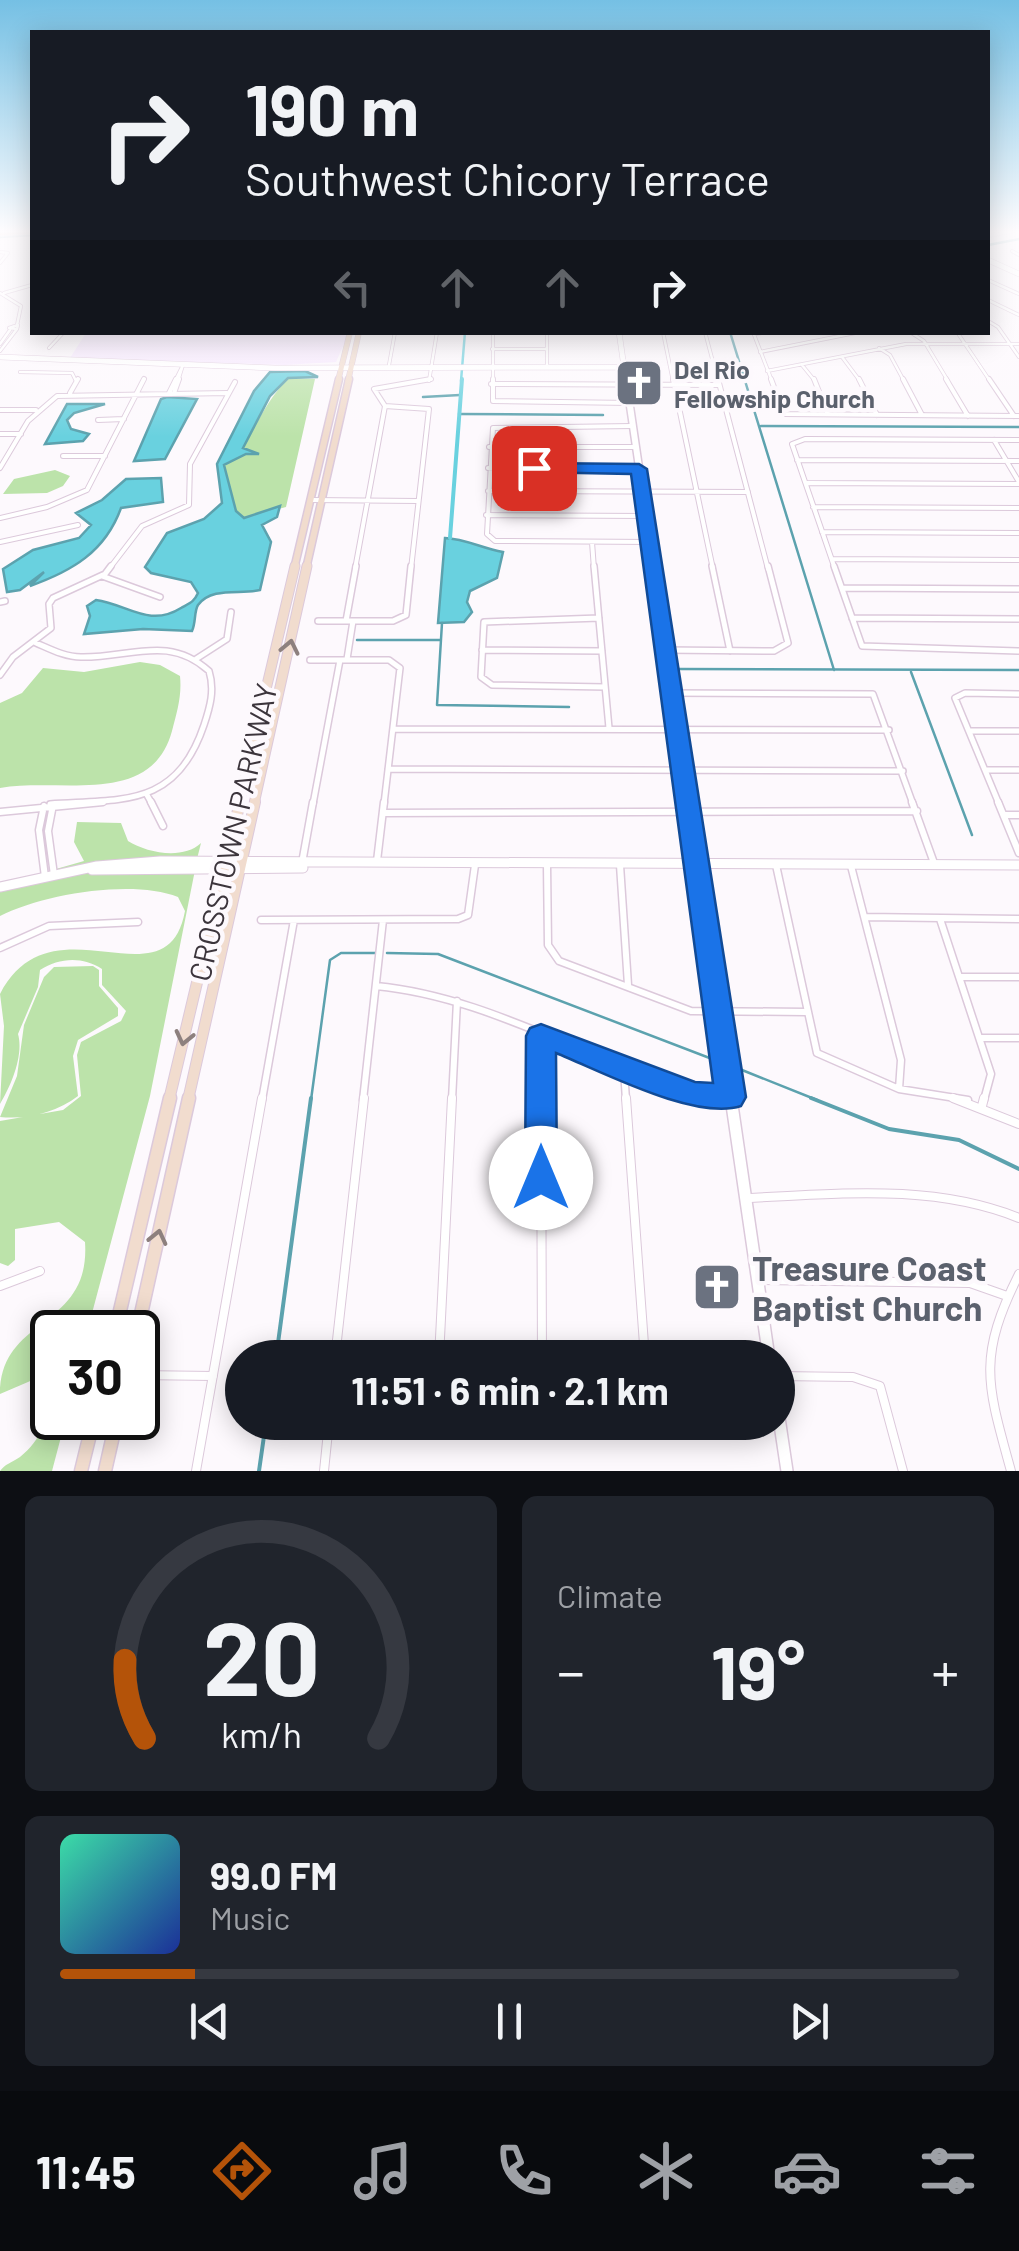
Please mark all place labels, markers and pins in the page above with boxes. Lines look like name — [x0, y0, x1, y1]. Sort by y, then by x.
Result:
place label: Del Rio Fellowship Church — [674, 354, 875, 413]
church icon: Del Rio Fellowship Church — [613, 357, 665, 409]
pin — [492, 426, 577, 511]
place label: Treasure Coast Baptist Church — [752, 1246, 987, 1328]
church icon: Treasure Coast Baptist Church — [691, 1261, 743, 1313]

